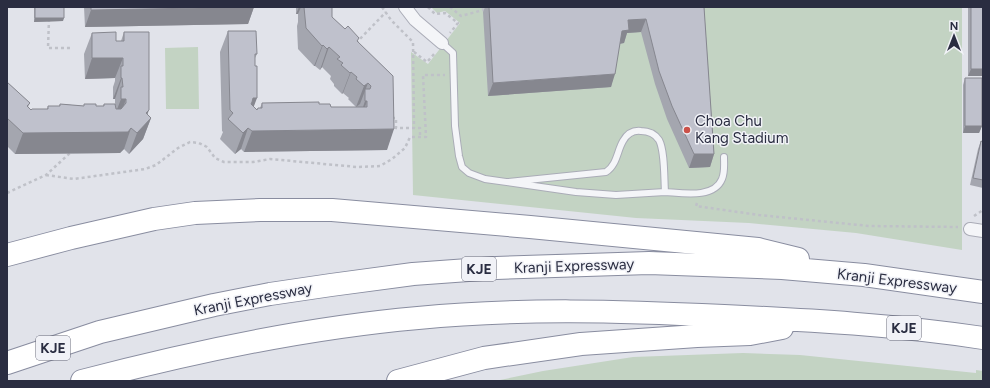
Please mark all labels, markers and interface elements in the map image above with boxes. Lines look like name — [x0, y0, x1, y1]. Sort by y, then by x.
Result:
north arrow — [934, 16, 974, 56]
text: N — [950, 20, 958, 33]
place label: Choa Chu Kang Stadium — [695, 112, 788, 147]
marker: Choa Chu Kang Stadium — [682, 125, 692, 135]
street label: Kranji Expressway — [513, 255, 635, 277]
road number: KJE — [462, 257, 496, 281]
street label: Kranji Expressway — [836, 265, 958, 297]
street label: Kranji Expressway — [192, 279, 314, 319]
road number: KJE — [887, 316, 921, 340]
road number: KJE — [36, 336, 70, 360]

